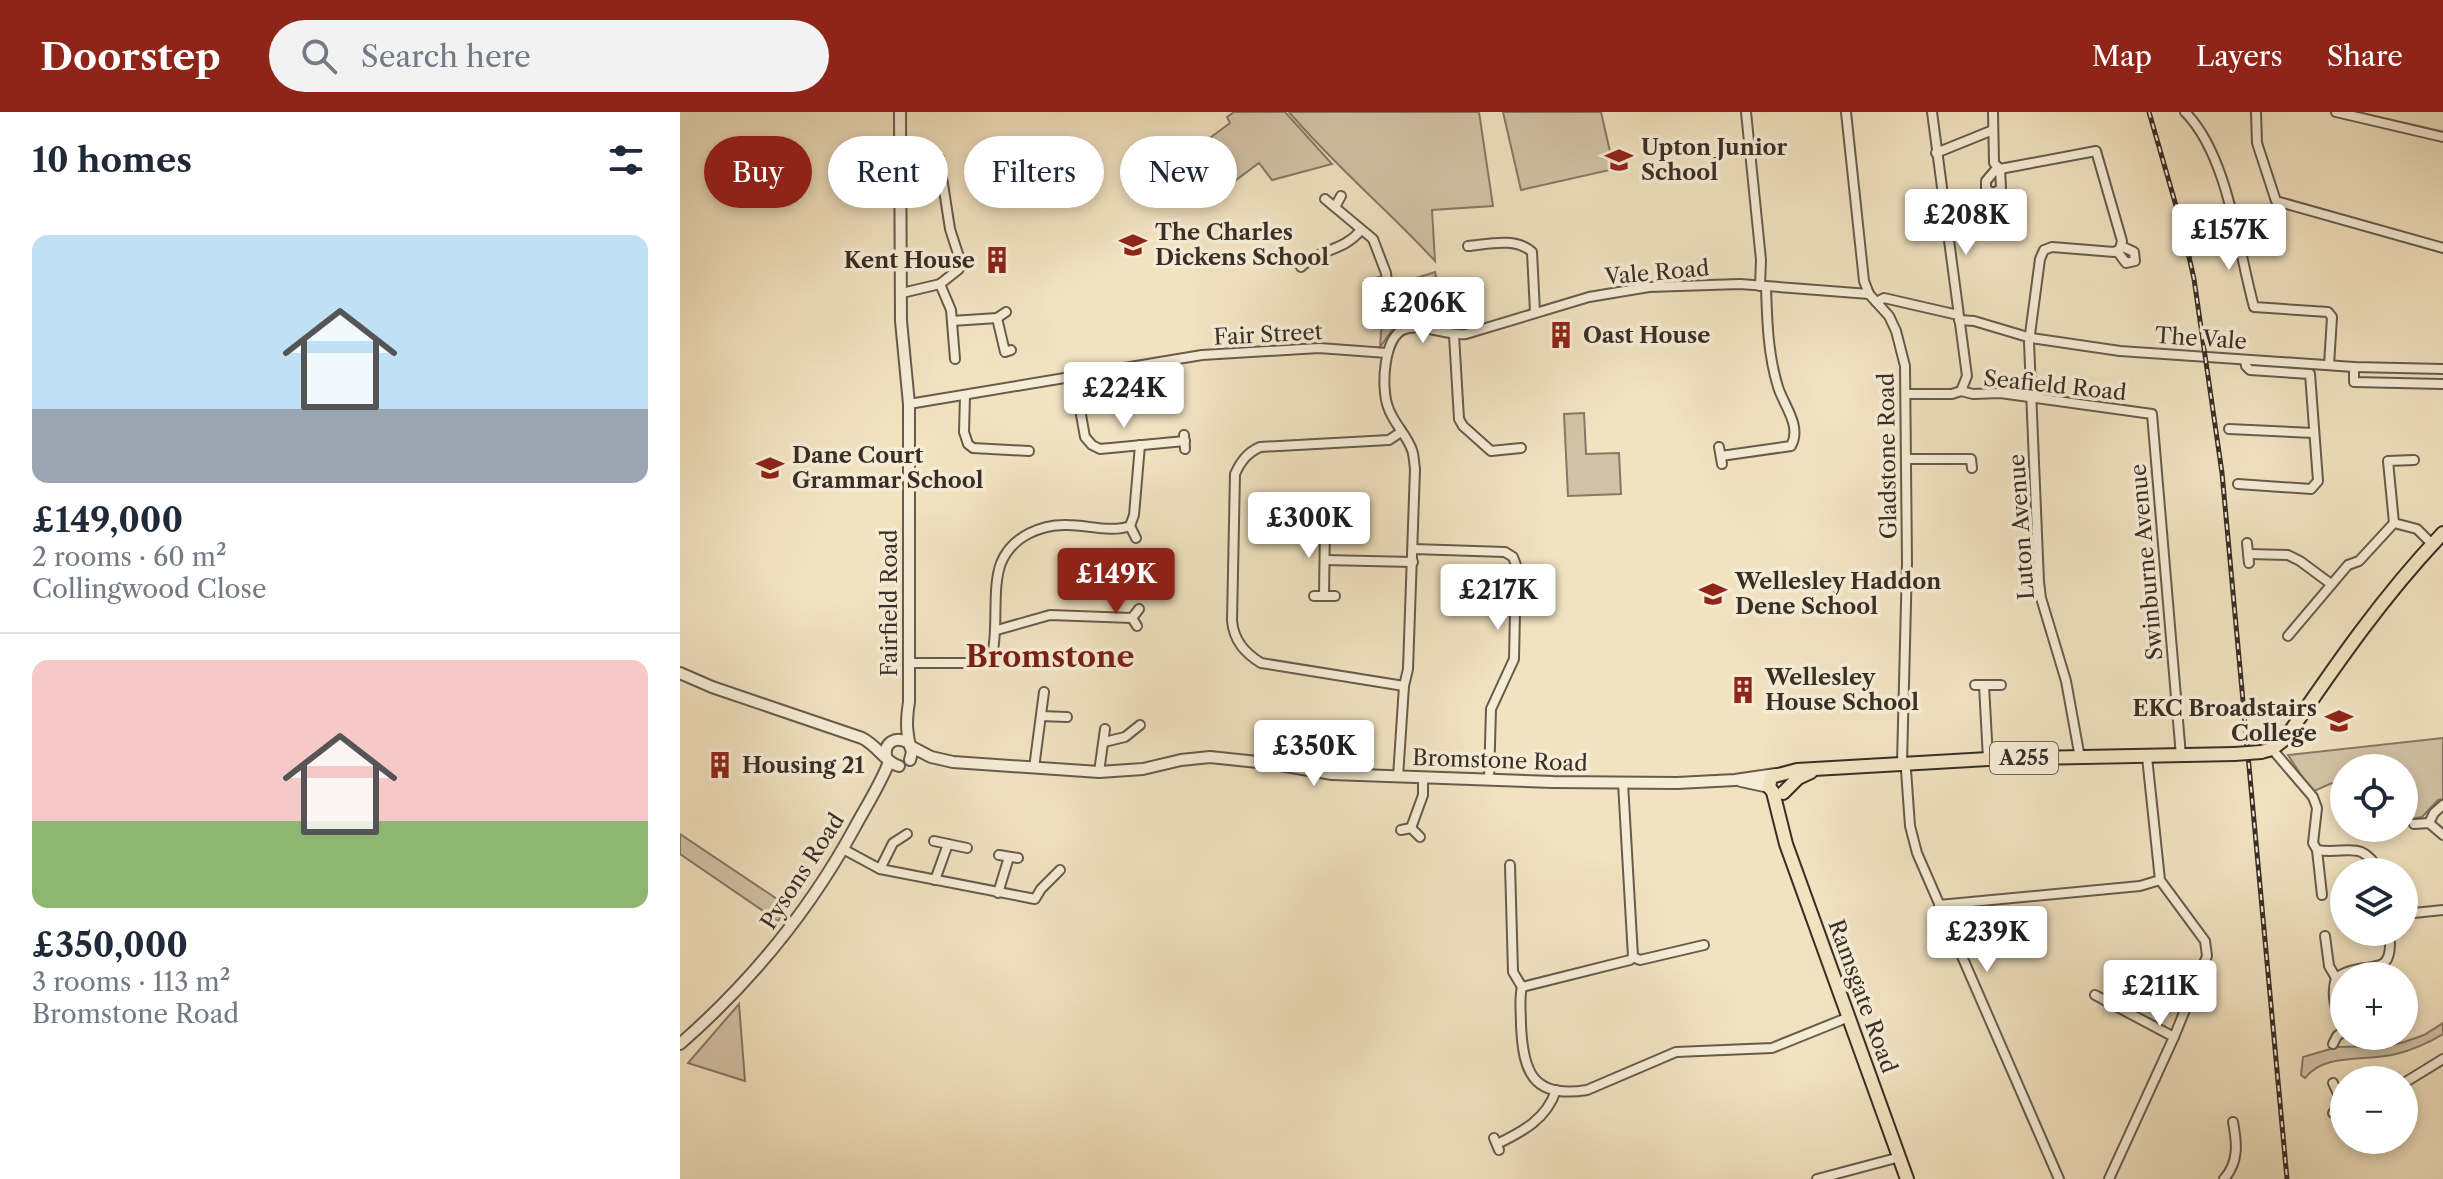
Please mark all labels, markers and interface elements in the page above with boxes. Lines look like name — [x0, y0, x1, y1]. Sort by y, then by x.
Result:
search box — [269, 20, 829, 92]
text: Doorstep — [40, 33, 221, 80]
icon: search — [297, 34, 341, 78]
text: Search here — [361, 38, 531, 75]
text: Map — [2092, 39, 2152, 73]
text: Layers — [2196, 39, 2283, 73]
text: Share — [2327, 39, 2403, 73]
place label: Upton Junior School — [1641, 134, 1788, 186]
chip: Buy — [704, 136, 812, 208]
chip: Rent — [828, 136, 948, 208]
chip: Filters — [964, 136, 1104, 208]
chip: New — [1120, 136, 1237, 208]
icon: filters — [604, 138, 648, 182]
text: 10 homes — [32, 139, 192, 181]
school or university icon: Upton Junior School — [1604, 145, 1634, 175]
pin: £208K — [1910, 189, 2022, 257]
text: £208K — [1923, 199, 2009, 231]
pin: £157K — [2173, 204, 2285, 272]
text: £157K — [2190, 214, 2268, 246]
place label: The Charles Dickens School — [1155, 219, 1329, 271]
school or university icon: The Charles Dickens School — [1118, 230, 1148, 260]
building icon: Kent House — [982, 245, 1012, 275]
place label: Kent House — [844, 247, 975, 274]
street label: Vale Road — [1603, 254, 1710, 291]
pin: £206K — [1367, 277, 1479, 345]
icon: home — [268, 287, 412, 431]
text: £206K — [1380, 287, 1466, 319]
street label: Fair Street — [1213, 318, 1323, 351]
building icon: Oast House — [1546, 320, 1576, 350]
place label: Oast House — [1583, 322, 1710, 349]
street label: The Vale — [2154, 322, 2248, 355]
pin: £224K — [1068, 362, 1180, 430]
street label: Seafield Road — [1982, 365, 2128, 406]
text: £224K — [1082, 372, 1166, 404]
street label: Gladstone Road — [1873, 373, 1902, 539]
place label: Dane Court Grammar School — [792, 442, 984, 494]
school or university icon: Dane Court Grammar School — [755, 453, 785, 483]
street label: Luton Avenue — [2003, 453, 2040, 601]
street label: Swinburne Avenue — [2124, 463, 2169, 661]
pin: £300K — [1253, 492, 1365, 560]
text: £149,000 — [32, 499, 183, 541]
text: £300K — [1266, 502, 1352, 534]
street label: Fairfield Road — [876, 529, 903, 677]
text: 2 rooms · 60 m² — [32, 541, 227, 573]
pin: £149K — [1060, 548, 1172, 616]
text: £149K — [1076, 558, 1156, 590]
pin: £217K — [1442, 564, 1554, 632]
place label: Wellesley Haddon Dene School — [1734, 568, 1941, 620]
text: Collingwood Close — [32, 573, 266, 605]
text: £217K — [1459, 574, 1537, 606]
school or university icon: Wellesley Haddon Dene School — [1698, 579, 1728, 609]
district label: Bromstone — [966, 638, 1135, 675]
place label: Wellesley House School — [1764, 664, 1919, 716]
building icon: Wellesley House School — [1728, 675, 1758, 705]
place label: EKC Broadstairs College — [2133, 695, 2317, 747]
school or university icon: EKC Broadstairs College — [2324, 706, 2354, 736]
icon: home — [268, 712, 412, 856]
pin: £350K — [1258, 720, 1370, 788]
text: £350K — [1272, 730, 1356, 762]
road number: A255 — [1990, 742, 2058, 774]
street label: Bromstone Road — [1412, 744, 1588, 777]
building icon: Housing 21 — [705, 750, 735, 780]
place label: Housing 21 — [742, 752, 865, 779]
map controls — [2330, 754, 2418, 1154]
button: locate — [2330, 754, 2418, 842]
street label: Pysons Road — [755, 808, 850, 934]
button: layers — [2330, 858, 2418, 946]
pin: £239K — [1931, 906, 2043, 974]
street label: Ramsgate Road — [1822, 916, 1903, 1077]
text: £239K — [1945, 916, 2029, 948]
text: £350,000 — [32, 924, 188, 966]
pin: £211K — [2104, 960, 2216, 1028]
button: + — [2330, 962, 2418, 1050]
text: 3 rooms · 113 m² — [32, 966, 230, 998]
text: £211K — [2121, 970, 2199, 1002]
text: Bromstone Road — [32, 998, 239, 1030]
button: − — [2330, 1066, 2418, 1154]

